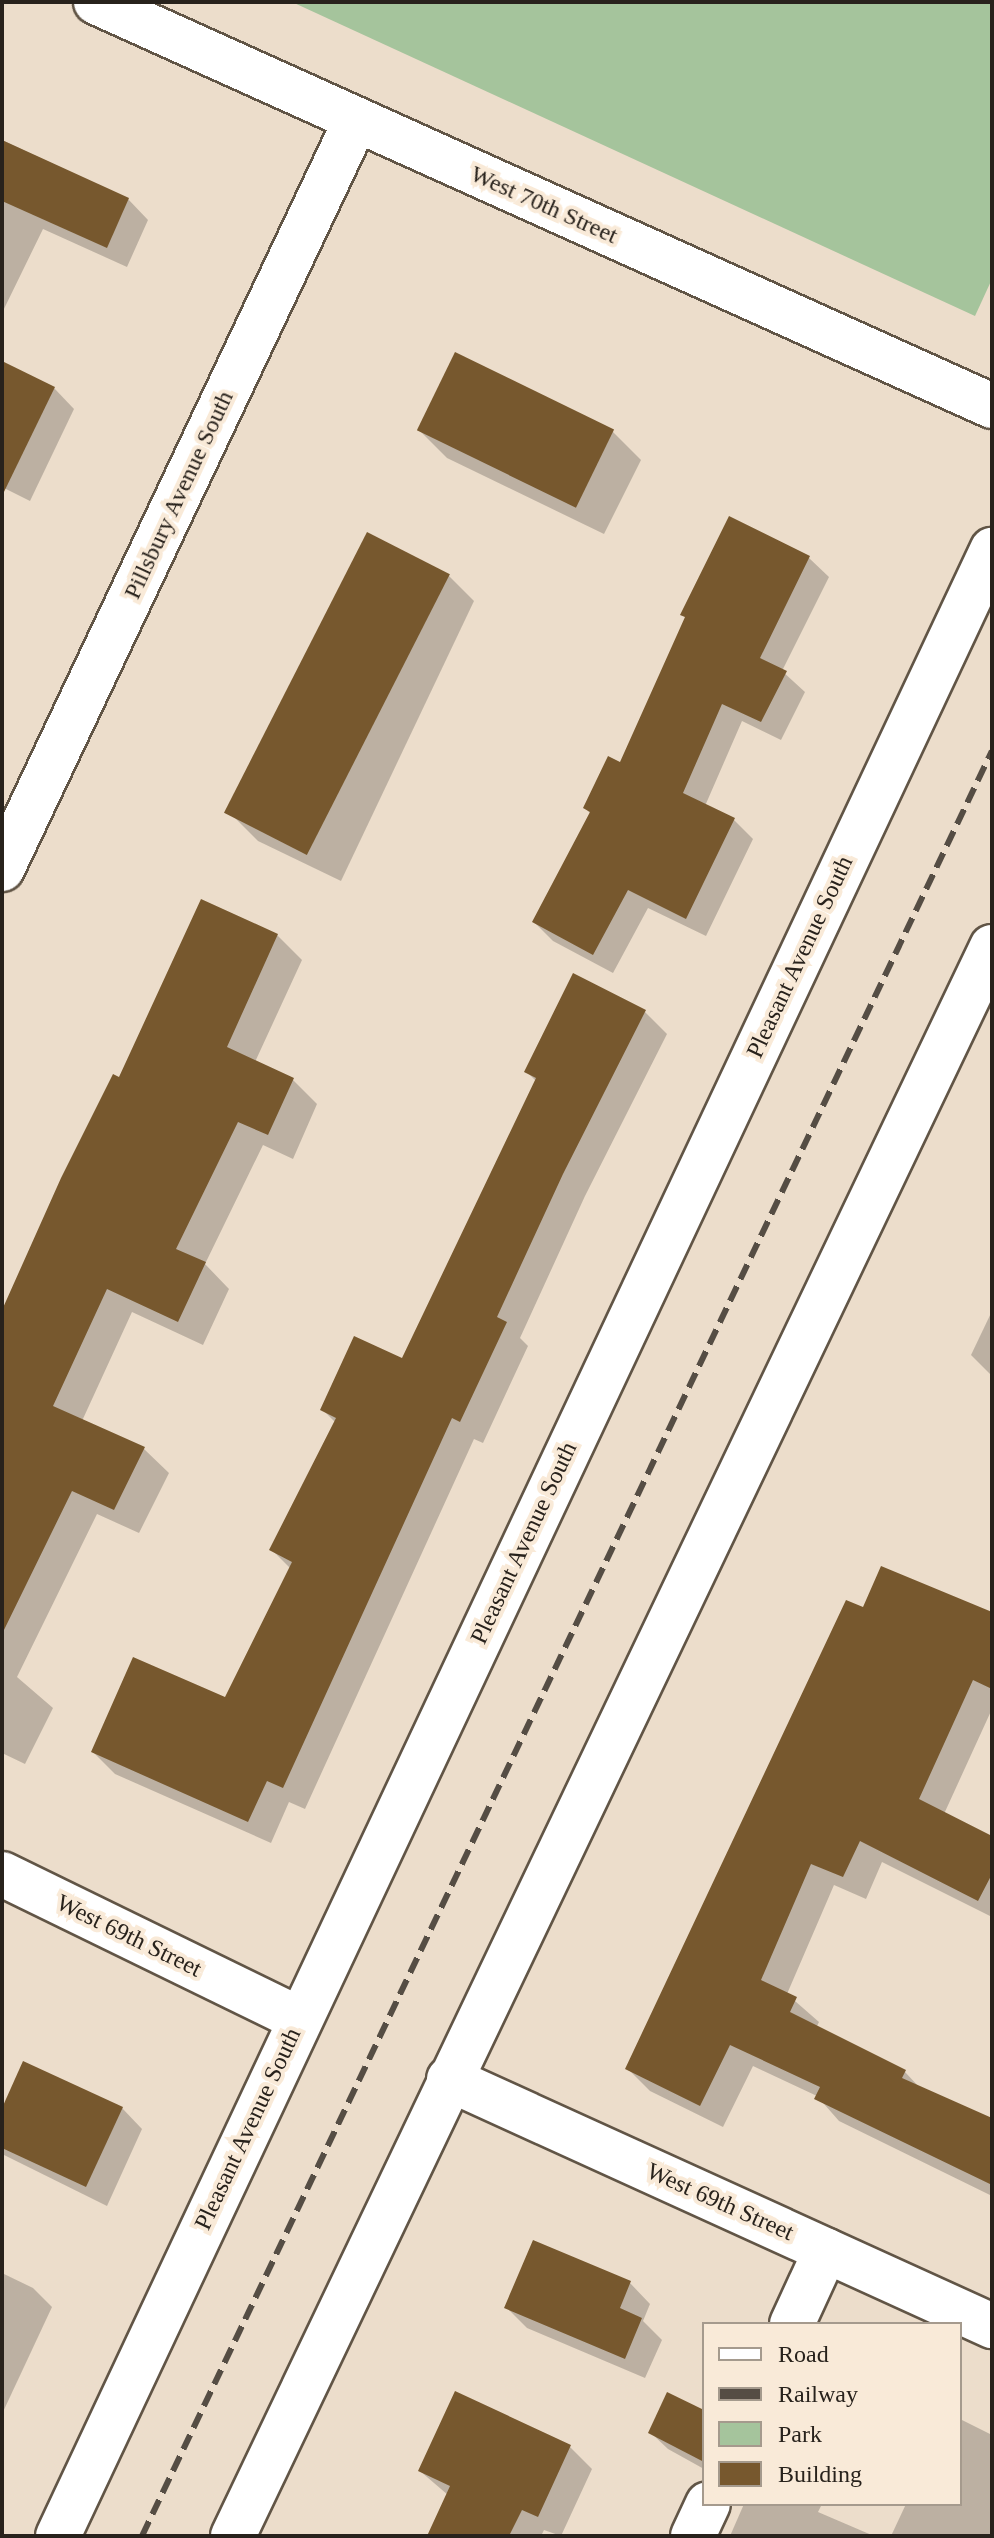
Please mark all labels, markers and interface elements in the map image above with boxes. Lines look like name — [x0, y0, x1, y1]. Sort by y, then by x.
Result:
street label: West 70th Street — [466, 160, 622, 250]
street label: Pillsbury Avenue South — [118, 386, 240, 604]
street label: Pleasant Avenue South — [740, 851, 860, 1063]
street label: Pleasant Avenue South — [464, 1437, 584, 1649]
street label: West 69th Street — [52, 1888, 206, 1984]
street label: Pleasant Avenue South — [188, 2023, 308, 2235]
street label: West 69th Street — [642, 2157, 798, 2247]
legend — [702, 2322, 962, 2506]
text: Road — [778, 2341, 829, 2367]
text: Railway — [778, 2381, 858, 2407]
text: Park — [778, 2421, 822, 2447]
text: Building — [778, 2461, 862, 2487]

